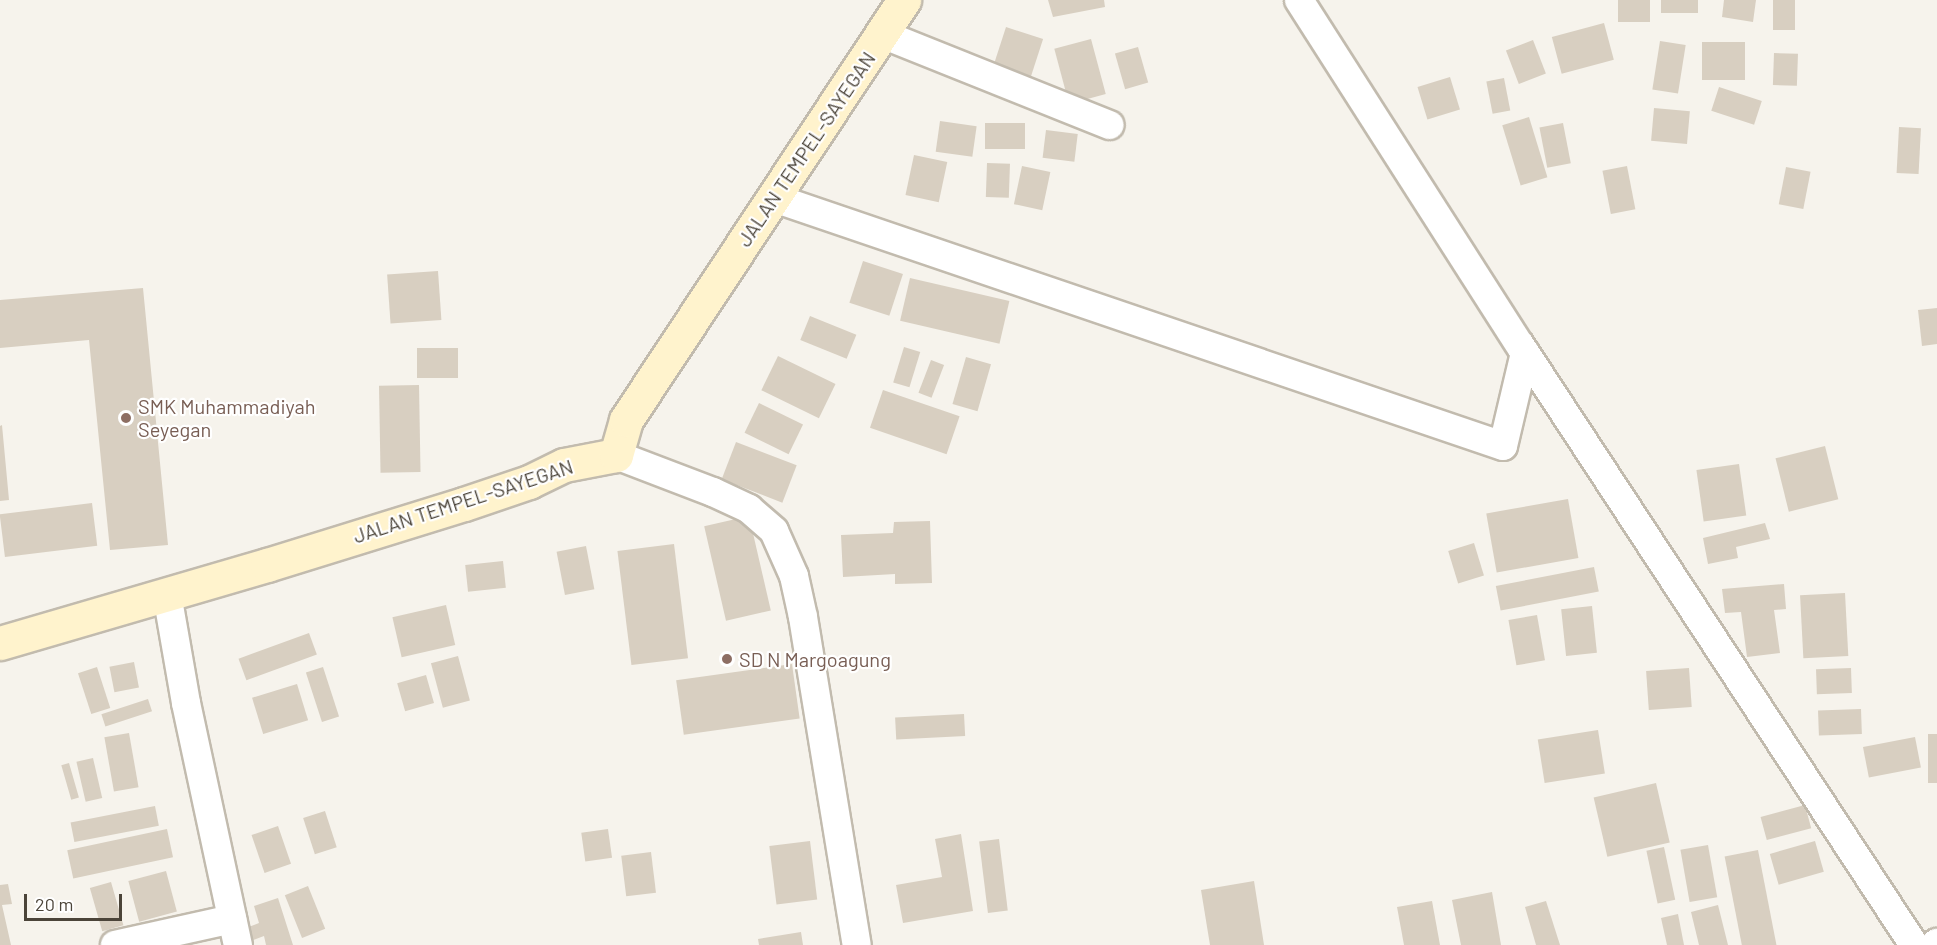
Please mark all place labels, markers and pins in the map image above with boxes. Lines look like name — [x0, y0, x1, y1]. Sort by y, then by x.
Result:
place label: SMK Muhammadiyah Seyegan — [138, 394, 316, 441]
marker: SMK Muhammadiyah Seyegan — [119, 411, 133, 425]
place label: SD N Margoagung — [739, 647, 891, 671]
marker: SD N Margoagung — [720, 652, 734, 666]

